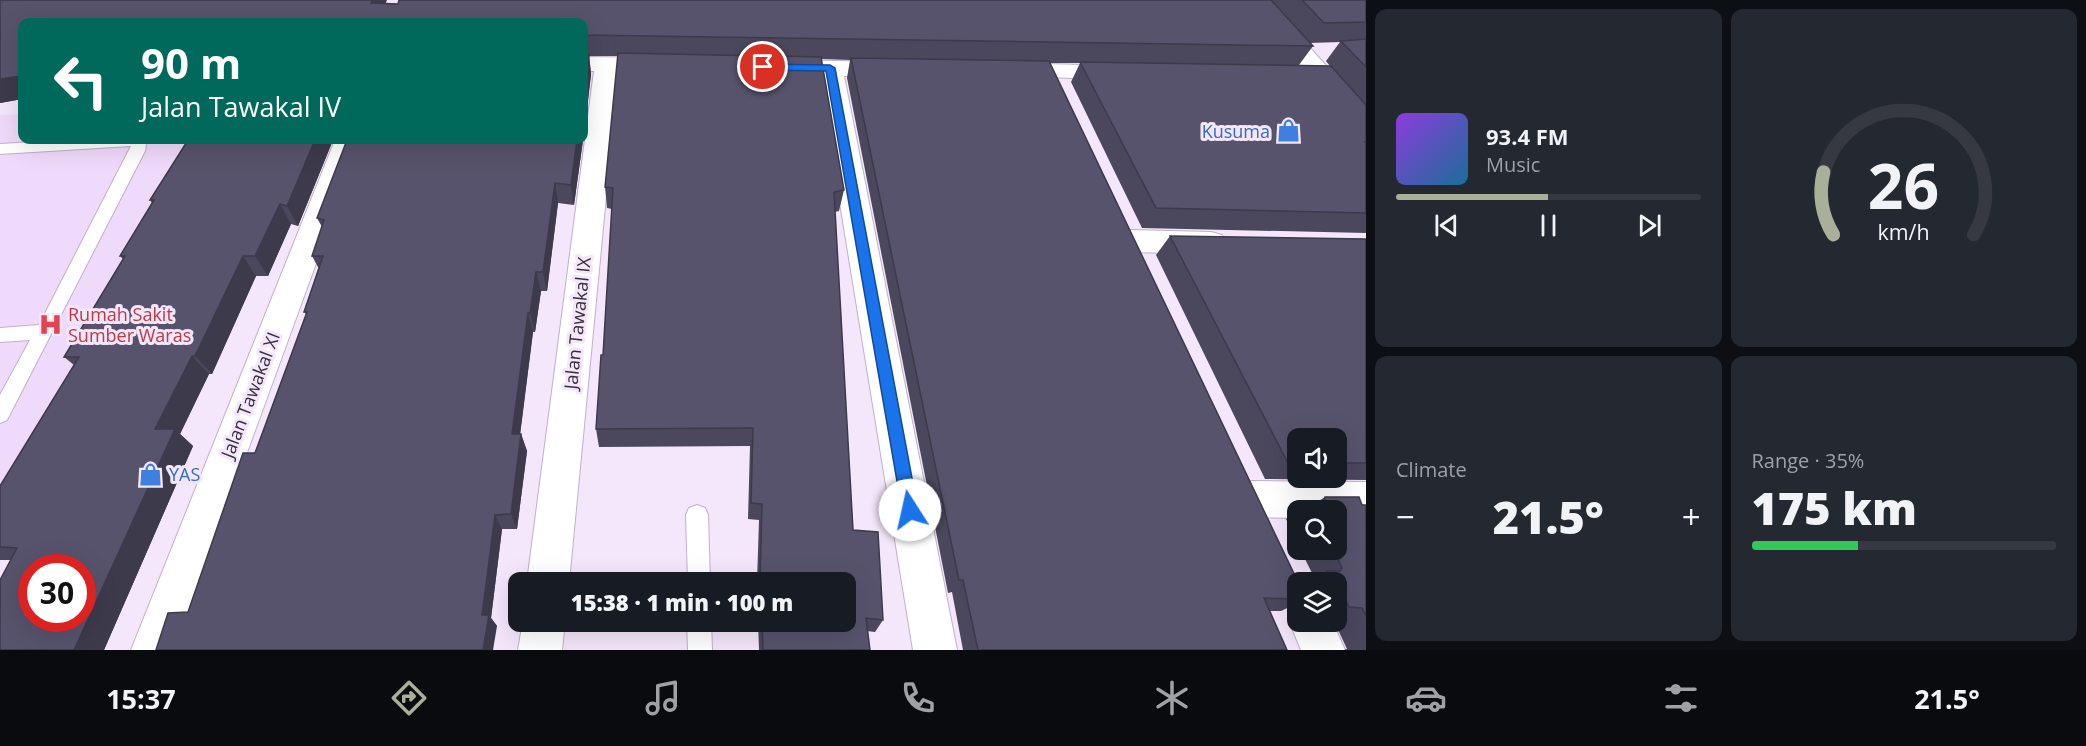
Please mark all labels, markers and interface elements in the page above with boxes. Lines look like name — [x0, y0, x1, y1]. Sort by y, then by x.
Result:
text: 90 m — [141, 34, 241, 91]
pin — [737, 41, 788, 92]
icon: left — [42, 42, 120, 120]
icon: arrive — [746, 50, 779, 83]
text: Jalan Tawakal IV — [141, 88, 341, 125]
shop icon: Kusuma — [1275, 118, 1301, 144]
place label: Kusuma — [1202, 119, 1270, 143]
text: 93.4 FM — [1486, 121, 1569, 151]
text: 26 — [1868, 142, 1939, 227]
text: Music — [1486, 151, 1540, 178]
icon: previous — [1430, 209, 1463, 242]
icon: pause — [1532, 209, 1565, 242]
icon: next — [1633, 209, 1666, 242]
text: km/h — [1878, 217, 1930, 246]
street label: Jalan Tawakal IX — [558, 255, 596, 392]
place label: Rumah Sakit Sumber Waras — [68, 302, 191, 347]
hospital icon: Rumah Sakit Sumber Waras — [37, 311, 63, 337]
street label: Jalan Tawakal XI — [214, 329, 285, 463]
map controls — [1287, 428, 1347, 632]
button: sound — [1287, 428, 1347, 488]
text: Range · 35% — [1752, 447, 1864, 474]
text: Climate — [1396, 456, 1467, 483]
shop icon: YAS — [138, 461, 164, 487]
place label: YAS — [169, 462, 200, 486]
text: 175 km — [1752, 477, 1917, 538]
position arrow — [878, 478, 942, 542]
text: 21.5° — [1493, 486, 1604, 547]
text: − — [1396, 494, 1415, 539]
text: + — [1682, 494, 1701, 539]
button: search — [1287, 500, 1347, 560]
speed limit sign: 30 — [18, 554, 96, 632]
button: layers — [1287, 572, 1347, 632]
text: 15:38 · 1 min · 100 m — [571, 587, 793, 617]
icon: directions — [388, 677, 430, 719]
icon: music — [642, 677, 684, 719]
icon: phone — [897, 677, 939, 719]
icon: climate — [1151, 677, 1193, 719]
icon: car — [1405, 677, 1447, 719]
icon: filters — [1660, 677, 1702, 719]
text: 15:37 — [106, 680, 176, 717]
text: 21.5° — [1914, 680, 1980, 717]

